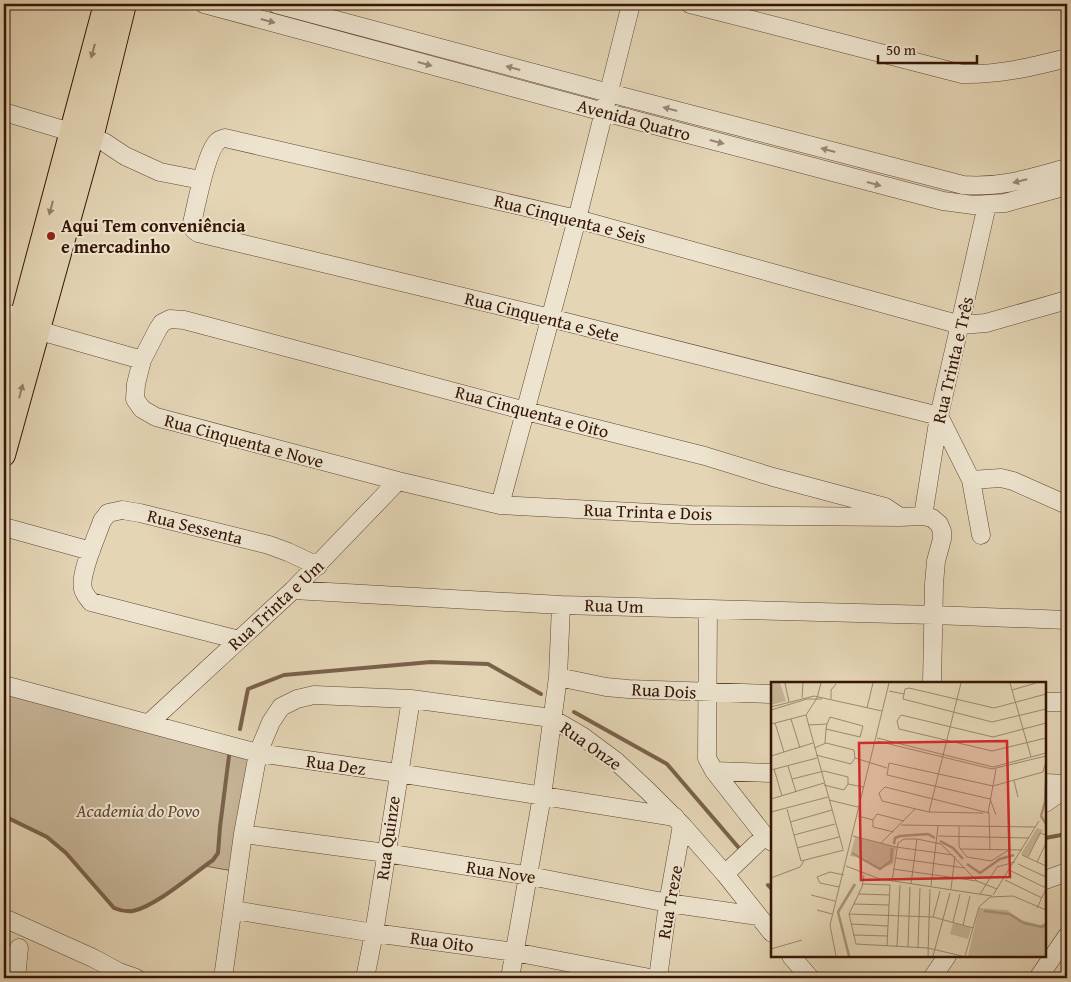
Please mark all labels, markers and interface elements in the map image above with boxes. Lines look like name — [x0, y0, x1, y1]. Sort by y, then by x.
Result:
one-way arrow — [260, 17, 275, 25]
scale bar — [878, 32, 977, 64]
text: 50 m — [886, 39, 917, 60]
one-way arrow — [89, 43, 97, 58]
one-way arrow — [417, 60, 432, 68]
one-way arrow — [506, 63, 521, 71]
street label: Avenida Quatro — [575, 91, 694, 148]
one-way arrow — [663, 105, 678, 113]
one-way arrow — [709, 138, 724, 146]
one-way arrow — [820, 146, 835, 154]
one-way arrow — [1013, 177, 1028, 185]
one-way arrow — [866, 180, 881, 188]
street label: Rua Cinquenta e Seis — [491, 187, 649, 250]
one-way arrow — [46, 200, 54, 215]
place label: Aqui Tem conveniência e mercadinho — [61, 212, 246, 260]
marker: Aqui Tem conveniência e mercadinho — [45, 230, 57, 242]
street label: Rua Cinquenta e Sete — [462, 284, 622, 349]
street label: Rua Trinta e Três — [925, 294, 980, 426]
street label: Rua Cinquenta e Oito — [452, 378, 612, 445]
one-way arrow — [17, 383, 25, 399]
street label: Rua Cinquenta e Nove — [161, 406, 327, 475]
street label: Rua Trinta e Dois — [583, 496, 713, 527]
street label: Rua Sessenta — [145, 502, 246, 552]
street label: Rua Trinta e Um — [221, 553, 330, 656]
street label: Rua Um — [584, 591, 644, 620]
street label: Rua Dois — [631, 675, 697, 706]
inset map — [771, 682, 1046, 957]
street label: Rua Onze — [555, 714, 628, 777]
street label: Rua Dez — [305, 747, 368, 782]
street label: Rua Quinze — [368, 794, 407, 882]
park label: Academia do Povo — [75, 797, 200, 824]
street label: Rua Nove — [464, 853, 538, 890]
street label: Rua Treze — [650, 863, 689, 941]
street label: Rua Oito — [408, 924, 476, 959]

